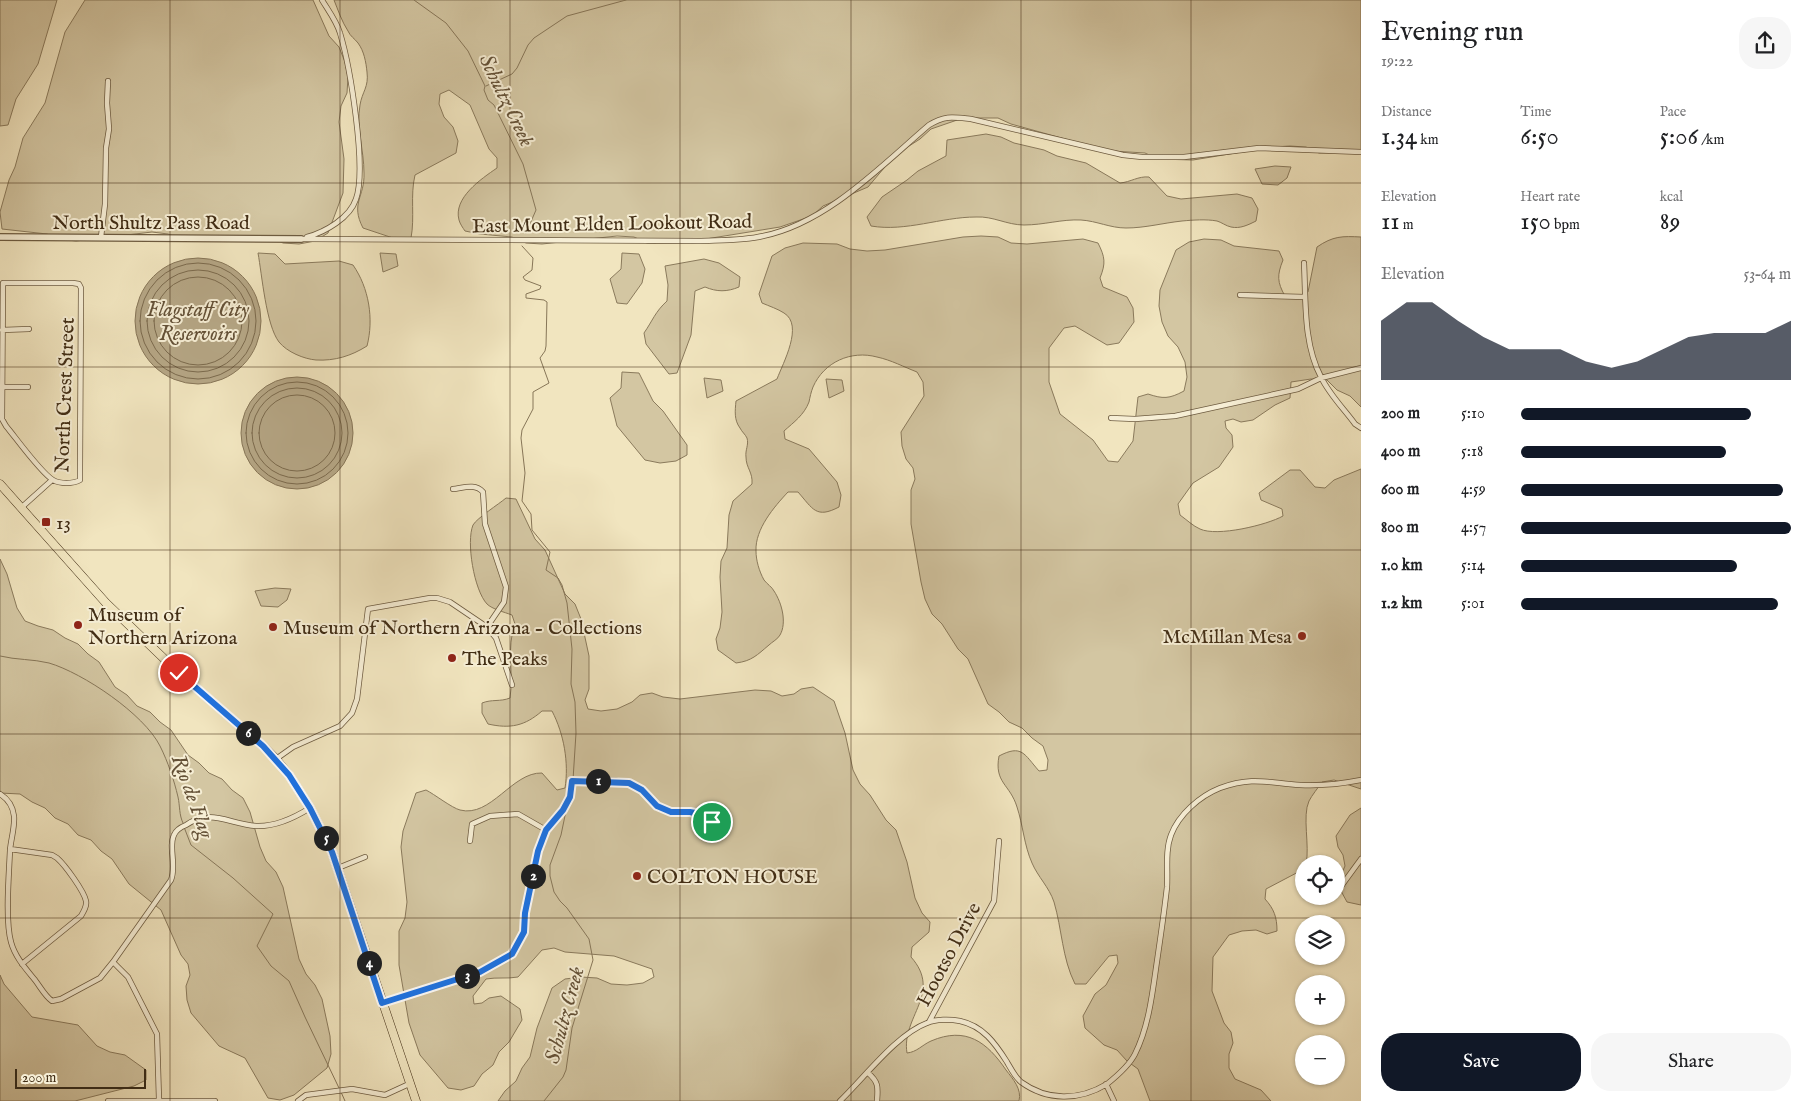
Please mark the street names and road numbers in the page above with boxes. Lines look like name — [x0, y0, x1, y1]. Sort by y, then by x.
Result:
street label: East Mount Elden Lookout Road — [472, 210, 753, 239]
street label: North Shultz Pass Road — [52, 211, 250, 236]
street label: North Crest Street — [50, 317, 81, 473]
street label: Hootso Drive — [912, 898, 987, 1011]

